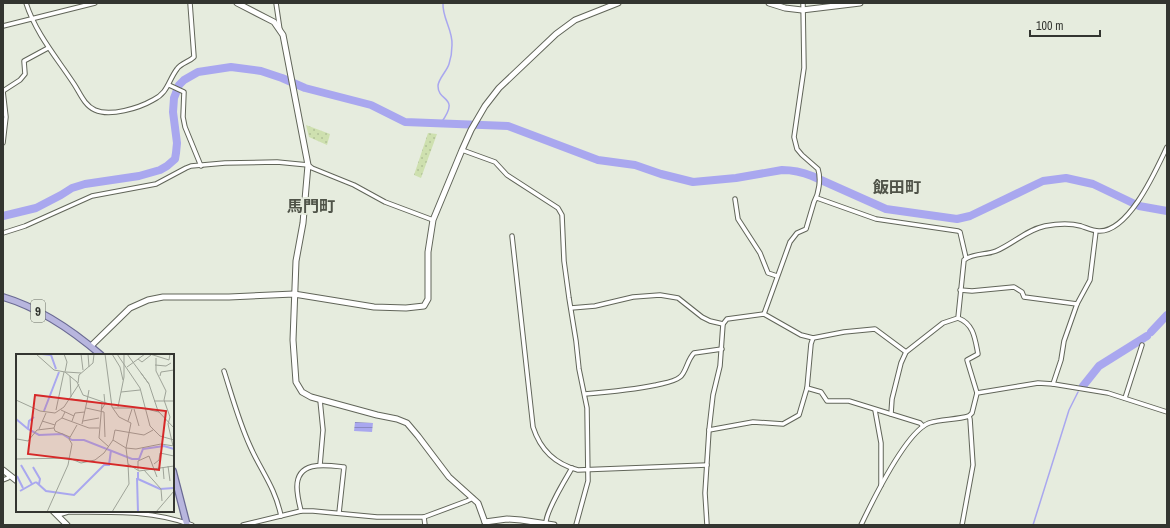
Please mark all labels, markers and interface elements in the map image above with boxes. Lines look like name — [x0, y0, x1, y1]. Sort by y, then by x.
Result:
scale bar — [1030, 12, 1100, 38]
text: 100 m — [1036, 18, 1063, 34]
district label: 飯田町 — [872, 176, 921, 198]
district label: 馬門町 — [287, 195, 335, 217]
road number: 9 — [31, 300, 45, 322]
inset map — [16, 354, 174, 512]

